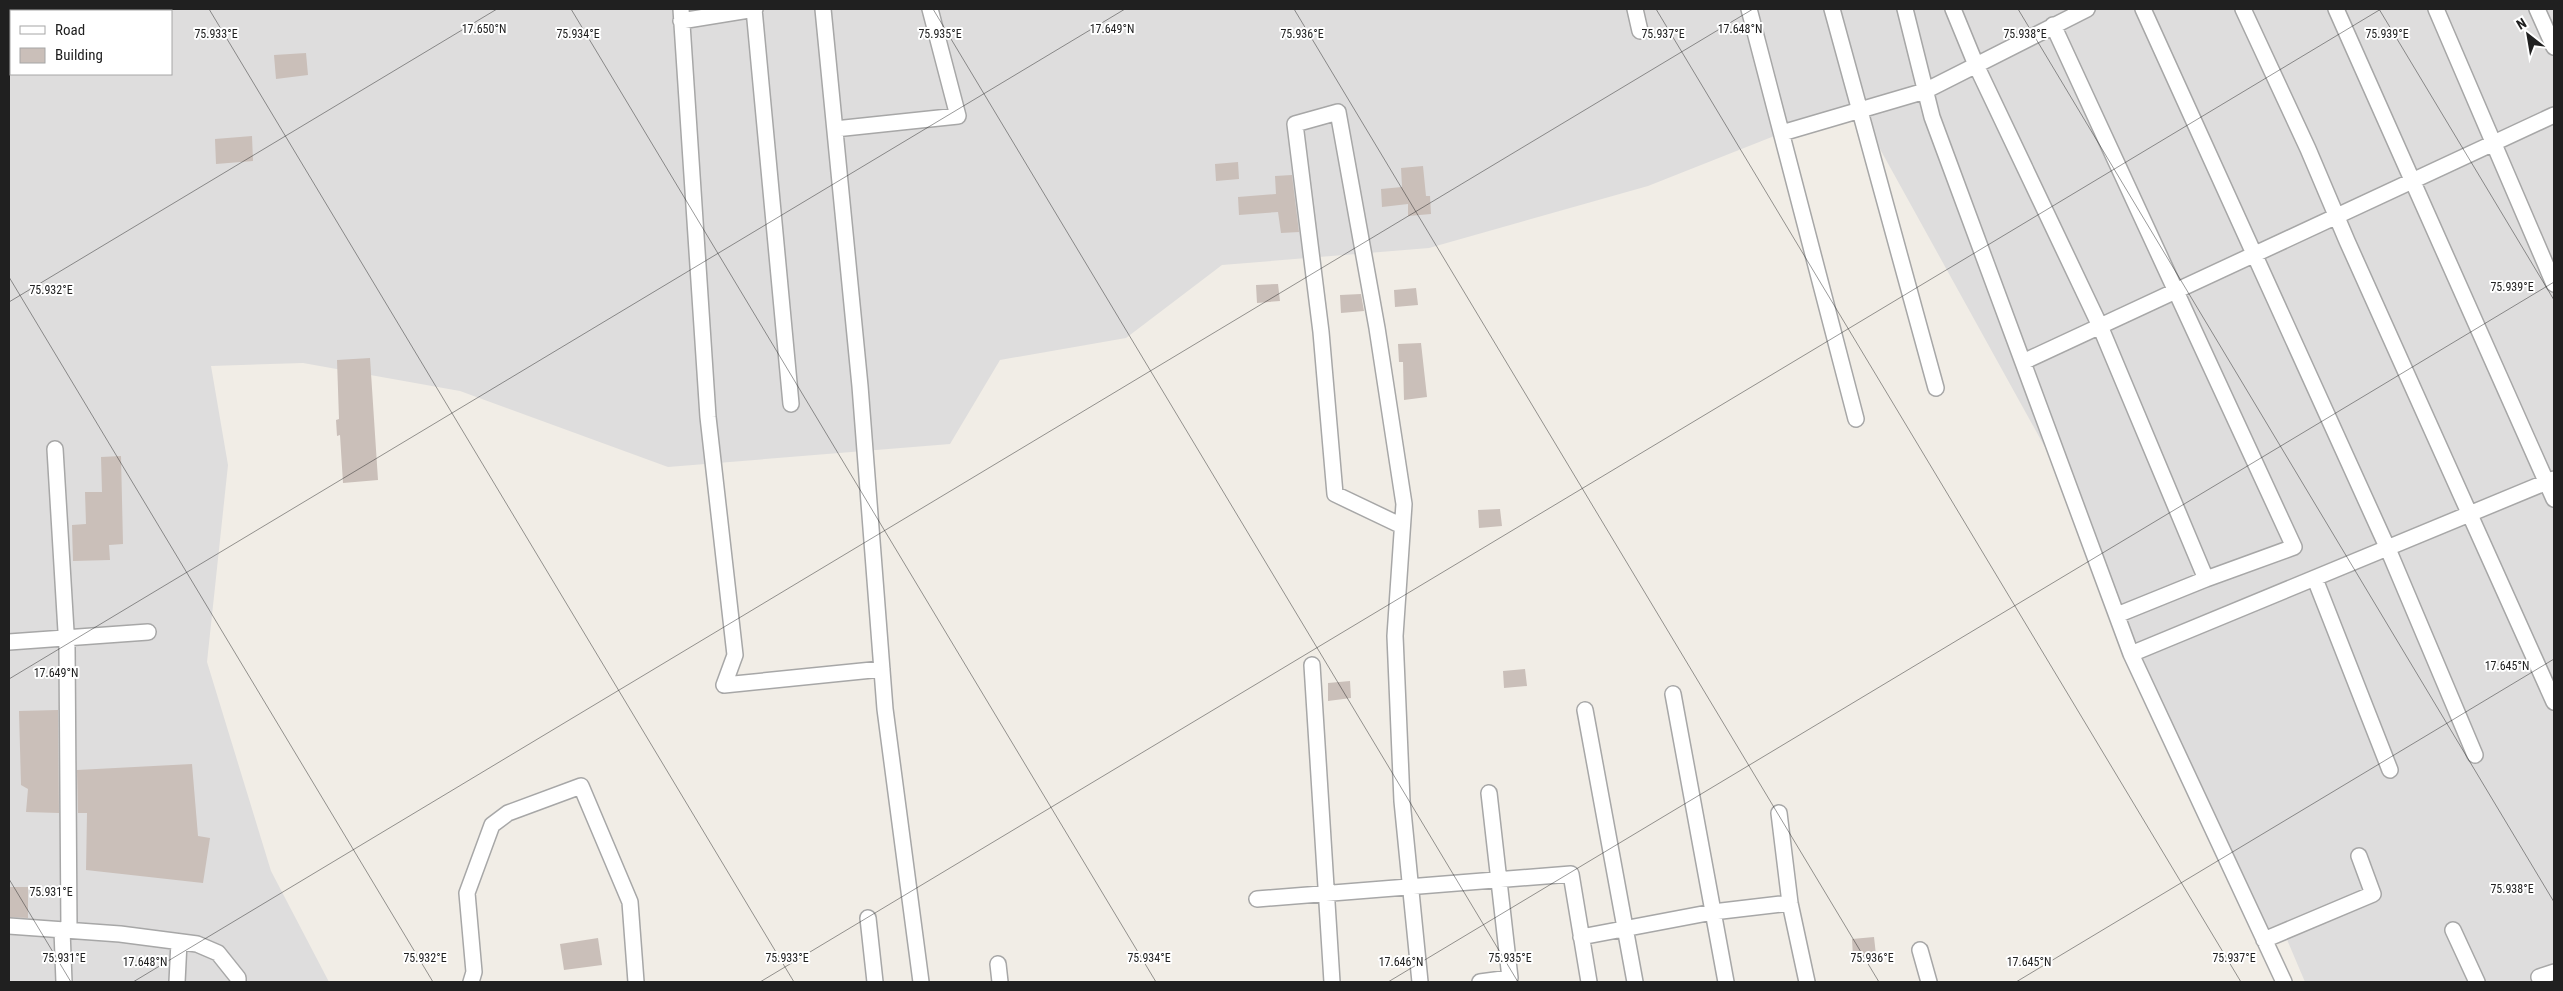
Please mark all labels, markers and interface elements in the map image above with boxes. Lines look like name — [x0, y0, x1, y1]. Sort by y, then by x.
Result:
legend — [10, 10, 172, 75]
north arrow — [2503, 10, 2553, 60]
text: N — [2514, 15, 2529, 33]
text: Road — [55, 21, 85, 39]
text: 17.650°N — [462, 22, 506, 36]
text: 17.649°N — [1090, 22, 1134, 36]
text: 17.648°N — [1718, 22, 1762, 36]
text: 75.933°E — [194, 27, 238, 41]
text: 75.934°E — [556, 27, 600, 41]
text: 75.935°E — [918, 27, 962, 41]
text: 75.936°E — [1280, 27, 1324, 41]
text: 75.937°E — [1641, 27, 1685, 41]
text: 75.938°E — [2003, 27, 2047, 41]
text: 75.939°E — [2365, 27, 2409, 41]
text: Building — [55, 46, 103, 64]
text: 75.939°E — [2490, 280, 2534, 294]
text: 75.932°E — [29, 283, 73, 297]
text: 17.645°N — [2485, 659, 2529, 673]
text: 17.649°N — [34, 666, 78, 680]
text: 75.938°E — [2490, 882, 2534, 896]
text: 75.931°E — [29, 885, 73, 899]
text: 75.931°E — [42, 951, 86, 965]
text: 75.932°E — [403, 951, 447, 965]
text: 75.933°E — [765, 951, 809, 965]
text: 75.934°E — [1127, 951, 1171, 965]
text: 75.935°E — [1488, 951, 1532, 965]
text: 75.936°E — [1850, 951, 1894, 965]
text: 75.937°E — [2212, 951, 2256, 965]
text: 17.648°N — [123, 955, 167, 969]
text: 17.646°N — [1379, 955, 1423, 969]
text: 17.645°N — [2007, 955, 2051, 969]

